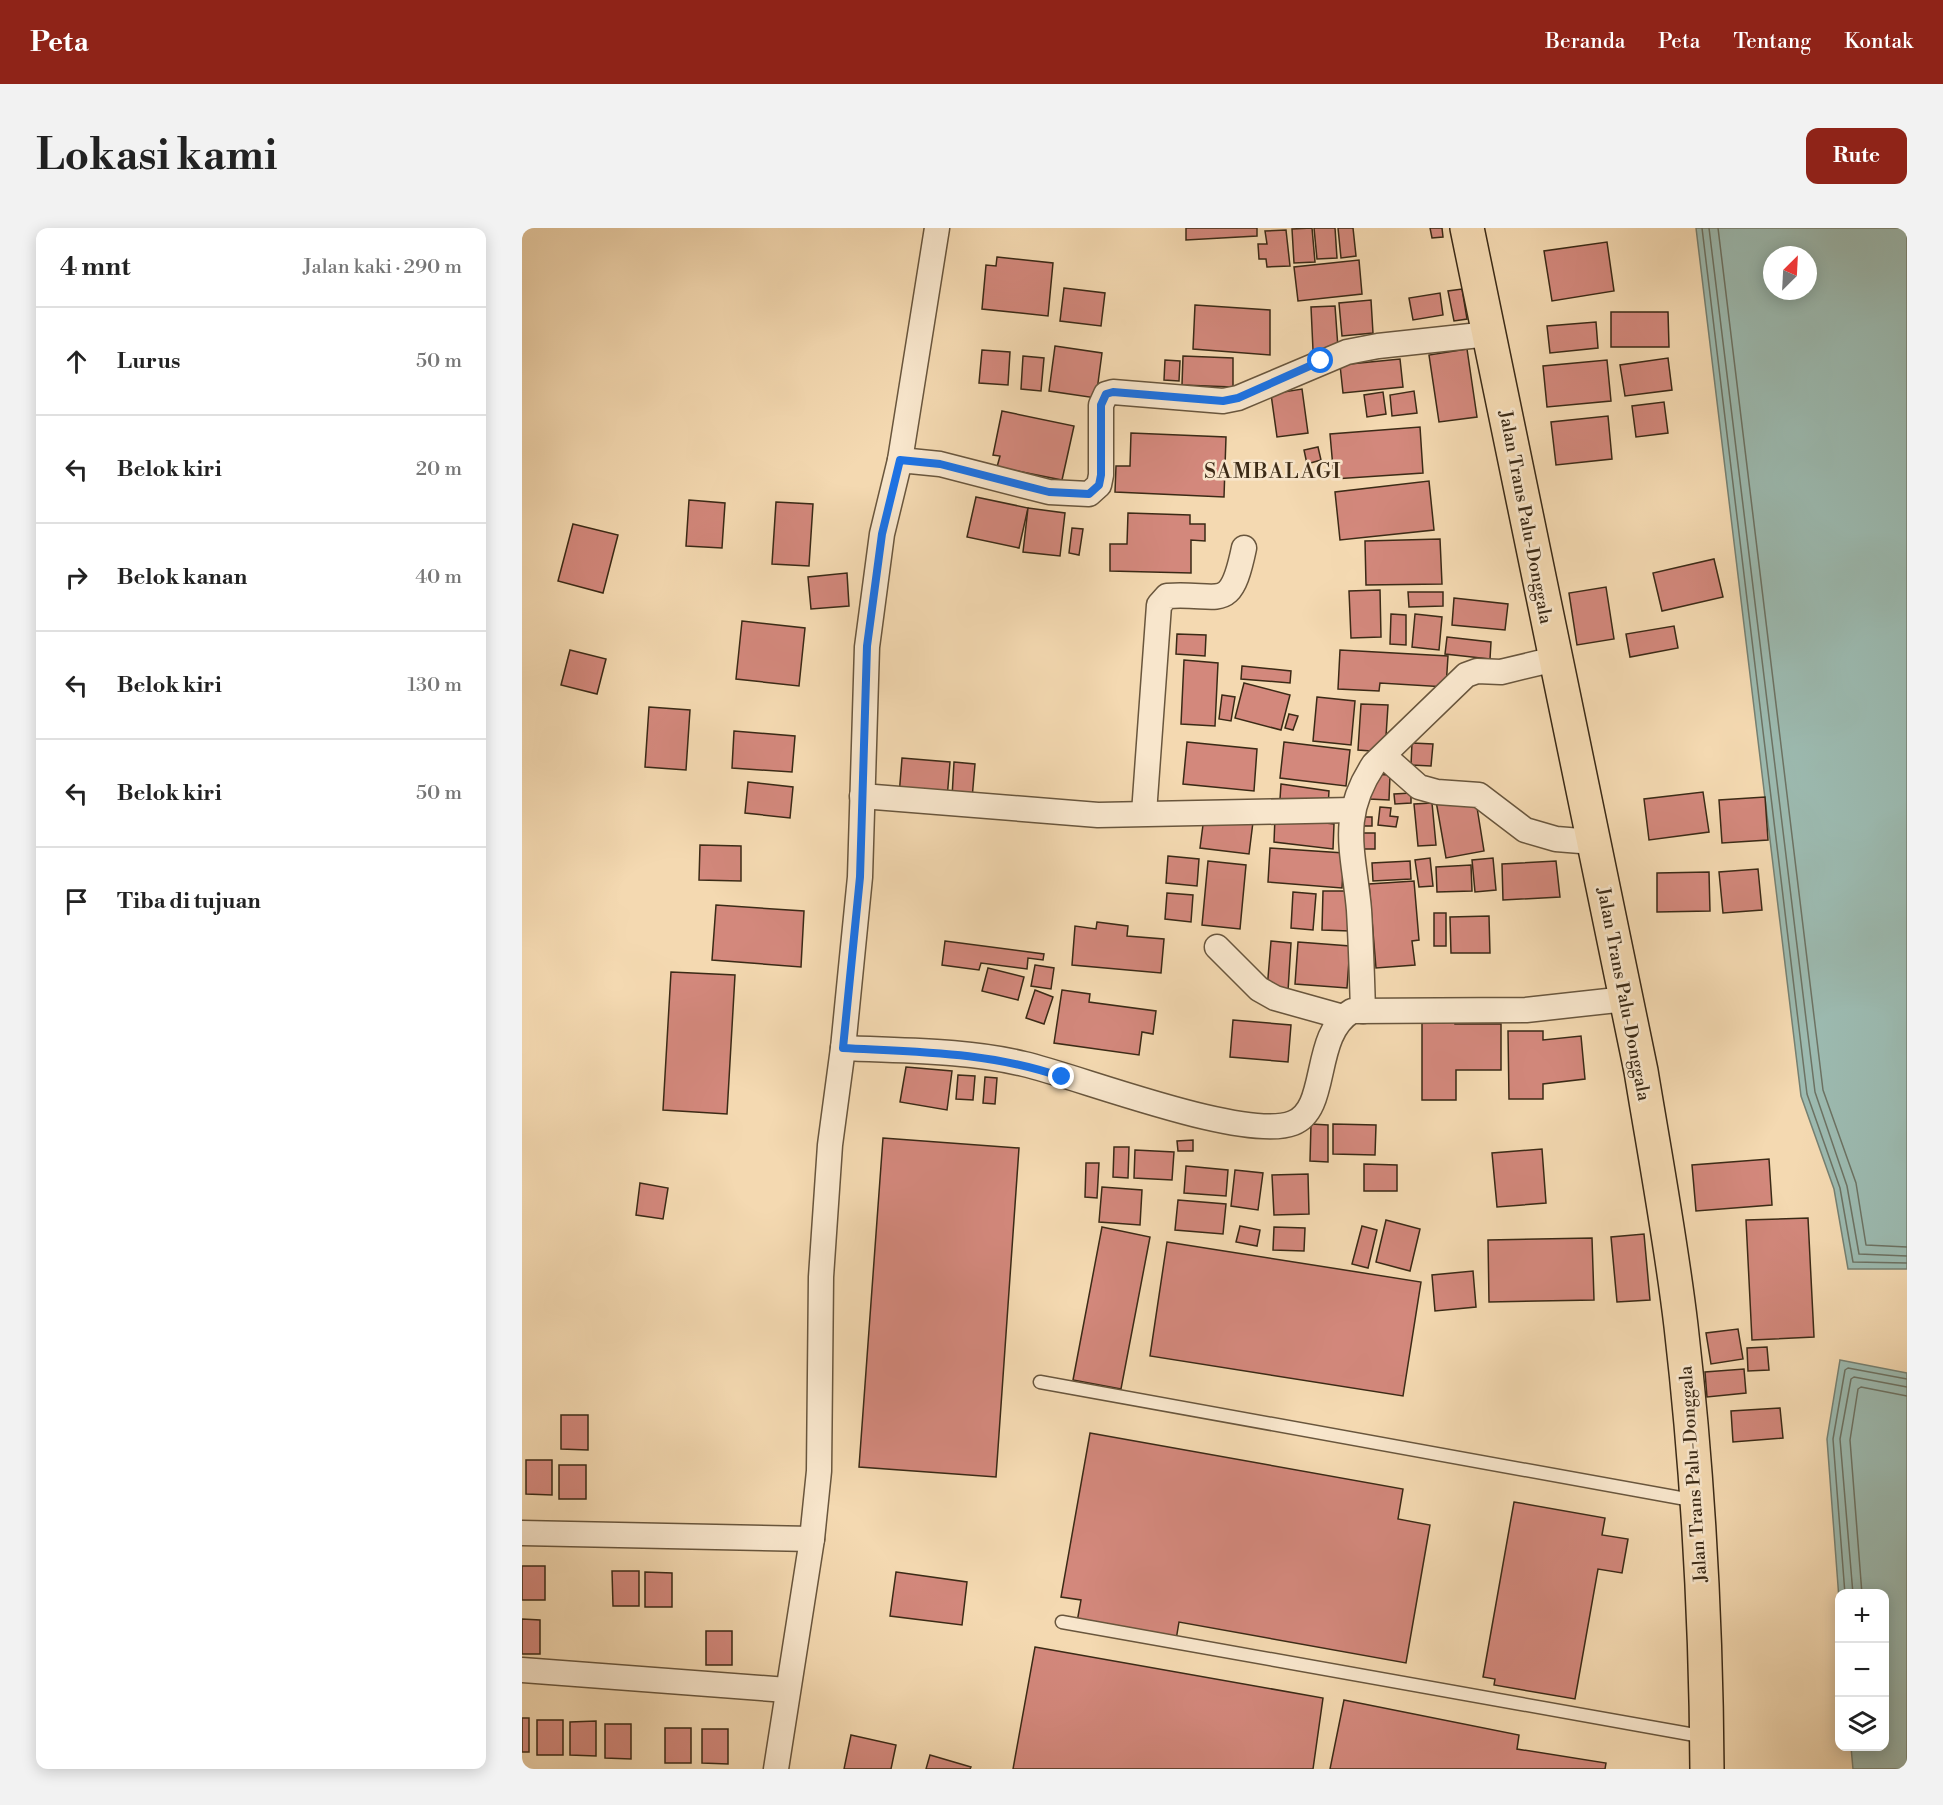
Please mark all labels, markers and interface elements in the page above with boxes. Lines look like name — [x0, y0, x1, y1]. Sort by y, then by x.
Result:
text: Peta — [30, 25, 89, 60]
text: Beranda — [1545, 29, 1625, 55]
text: Peta — [1658, 29, 1700, 55]
text: Tentang — [1733, 29, 1811, 55]
text: Kontak — [1844, 29, 1913, 55]
button: Rute — [1806, 128, 1907, 184]
text: Lokasi kami — [36, 130, 277, 183]
north arrow — [1763, 246, 1817, 300]
text: 4 mnt — [60, 251, 130, 283]
text: Jalan kaki · 290 m — [303, 255, 462, 280]
icon: ahead — [60, 345, 93, 378]
route start — [1307, 347, 1333, 373]
text: Lurus — [117, 348, 180, 375]
text: 50 m — [416, 349, 462, 374]
street label: Jalan Trans Palu-Donggala — [1493, 407, 1558, 627]
icon: left — [60, 453, 93, 486]
text: Belok kiri — [117, 456, 222, 483]
text: 20 m — [416, 457, 462, 482]
district label: SAMBALAGI — [1204, 459, 1342, 485]
icon: right — [60, 561, 93, 594]
text: Belok kanan — [117, 564, 247, 591]
text: 40 m — [415, 565, 462, 590]
icon: left — [60, 669, 93, 702]
text: Belok kiri — [117, 672, 222, 699]
text: 130 m — [407, 673, 462, 698]
icon: left — [60, 777, 93, 810]
text: Belok kiri — [117, 780, 222, 807]
text: 50 m — [416, 781, 462, 806]
street label: Jalan Trans Palu-Donggala — [1591, 884, 1656, 1104]
icon: arrive — [60, 885, 93, 918]
text: Tiba di tujuan — [117, 888, 261, 915]
route end — [1048, 1063, 1074, 1089]
street label: Jalan Trans Palu-Donggala — [1674, 1364, 1713, 1584]
map controls — [1835, 1589, 1889, 1751]
button: + — [1835, 1589, 1889, 1643]
button: − — [1835, 1643, 1889, 1697]
button: layers — [1835, 1697, 1889, 1751]

